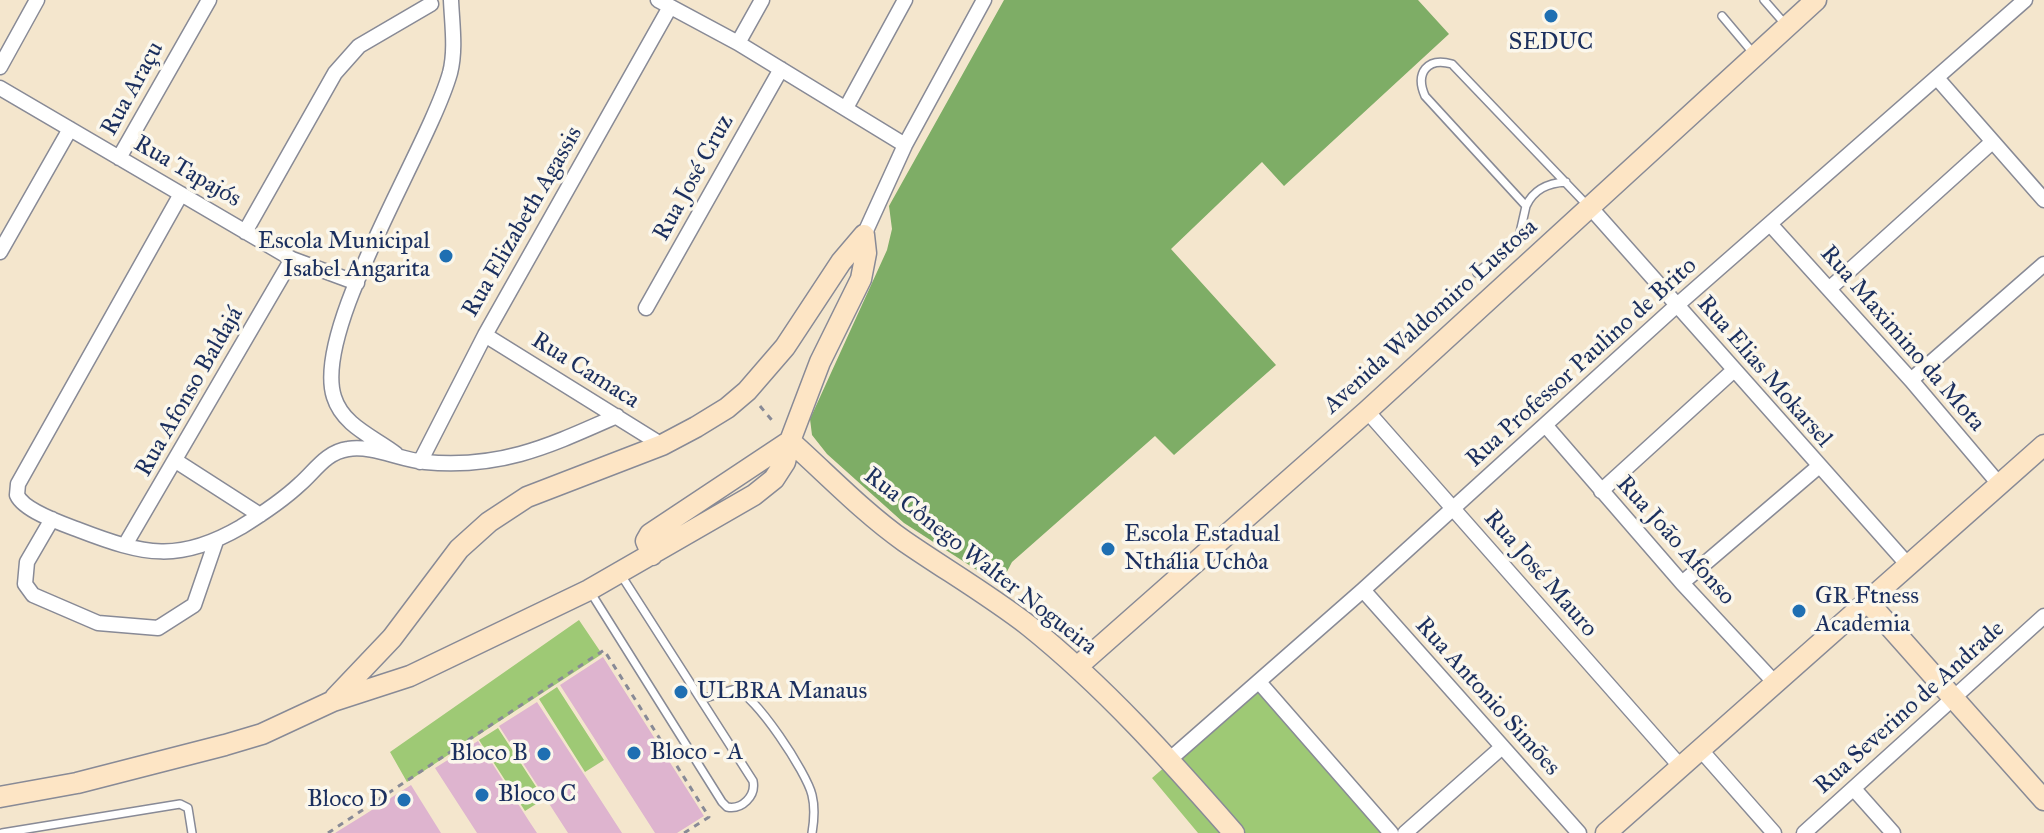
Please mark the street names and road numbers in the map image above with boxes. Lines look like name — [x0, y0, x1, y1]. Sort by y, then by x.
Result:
street label: Rua Araçu — [95, 37, 171, 141]
street label: Rua José Cruz — [648, 110, 740, 246]
street label: Rua Elizabeth Agassis — [457, 122, 589, 322]
street label: Rua Tapajós — [128, 130, 246, 214]
street label: Avenida Waldomiro Lustosa — [1318, 213, 1544, 421]
street label: Rua Maximino da Mota — [1813, 240, 1991, 438]
street label: Rua Professor Paulino de Brito — [1461, 252, 1703, 474]
street label: Rua Elias Mokarsel — [1690, 290, 1838, 454]
street label: Rua Afonso Baldajá — [130, 302, 250, 482]
street label: Rua Camaca — [526, 327, 644, 415]
street label: Rua Cônego Walter Nogueira — [858, 462, 1102, 662]
street label: Rua João Afonso — [1609, 470, 1741, 612]
street label: Rua José Mauro — [1477, 505, 1603, 643]
street label: Rua Antonio Simões — [1408, 612, 1566, 782]
street label: Rua Severino de Andrade — [1809, 615, 2011, 801]

